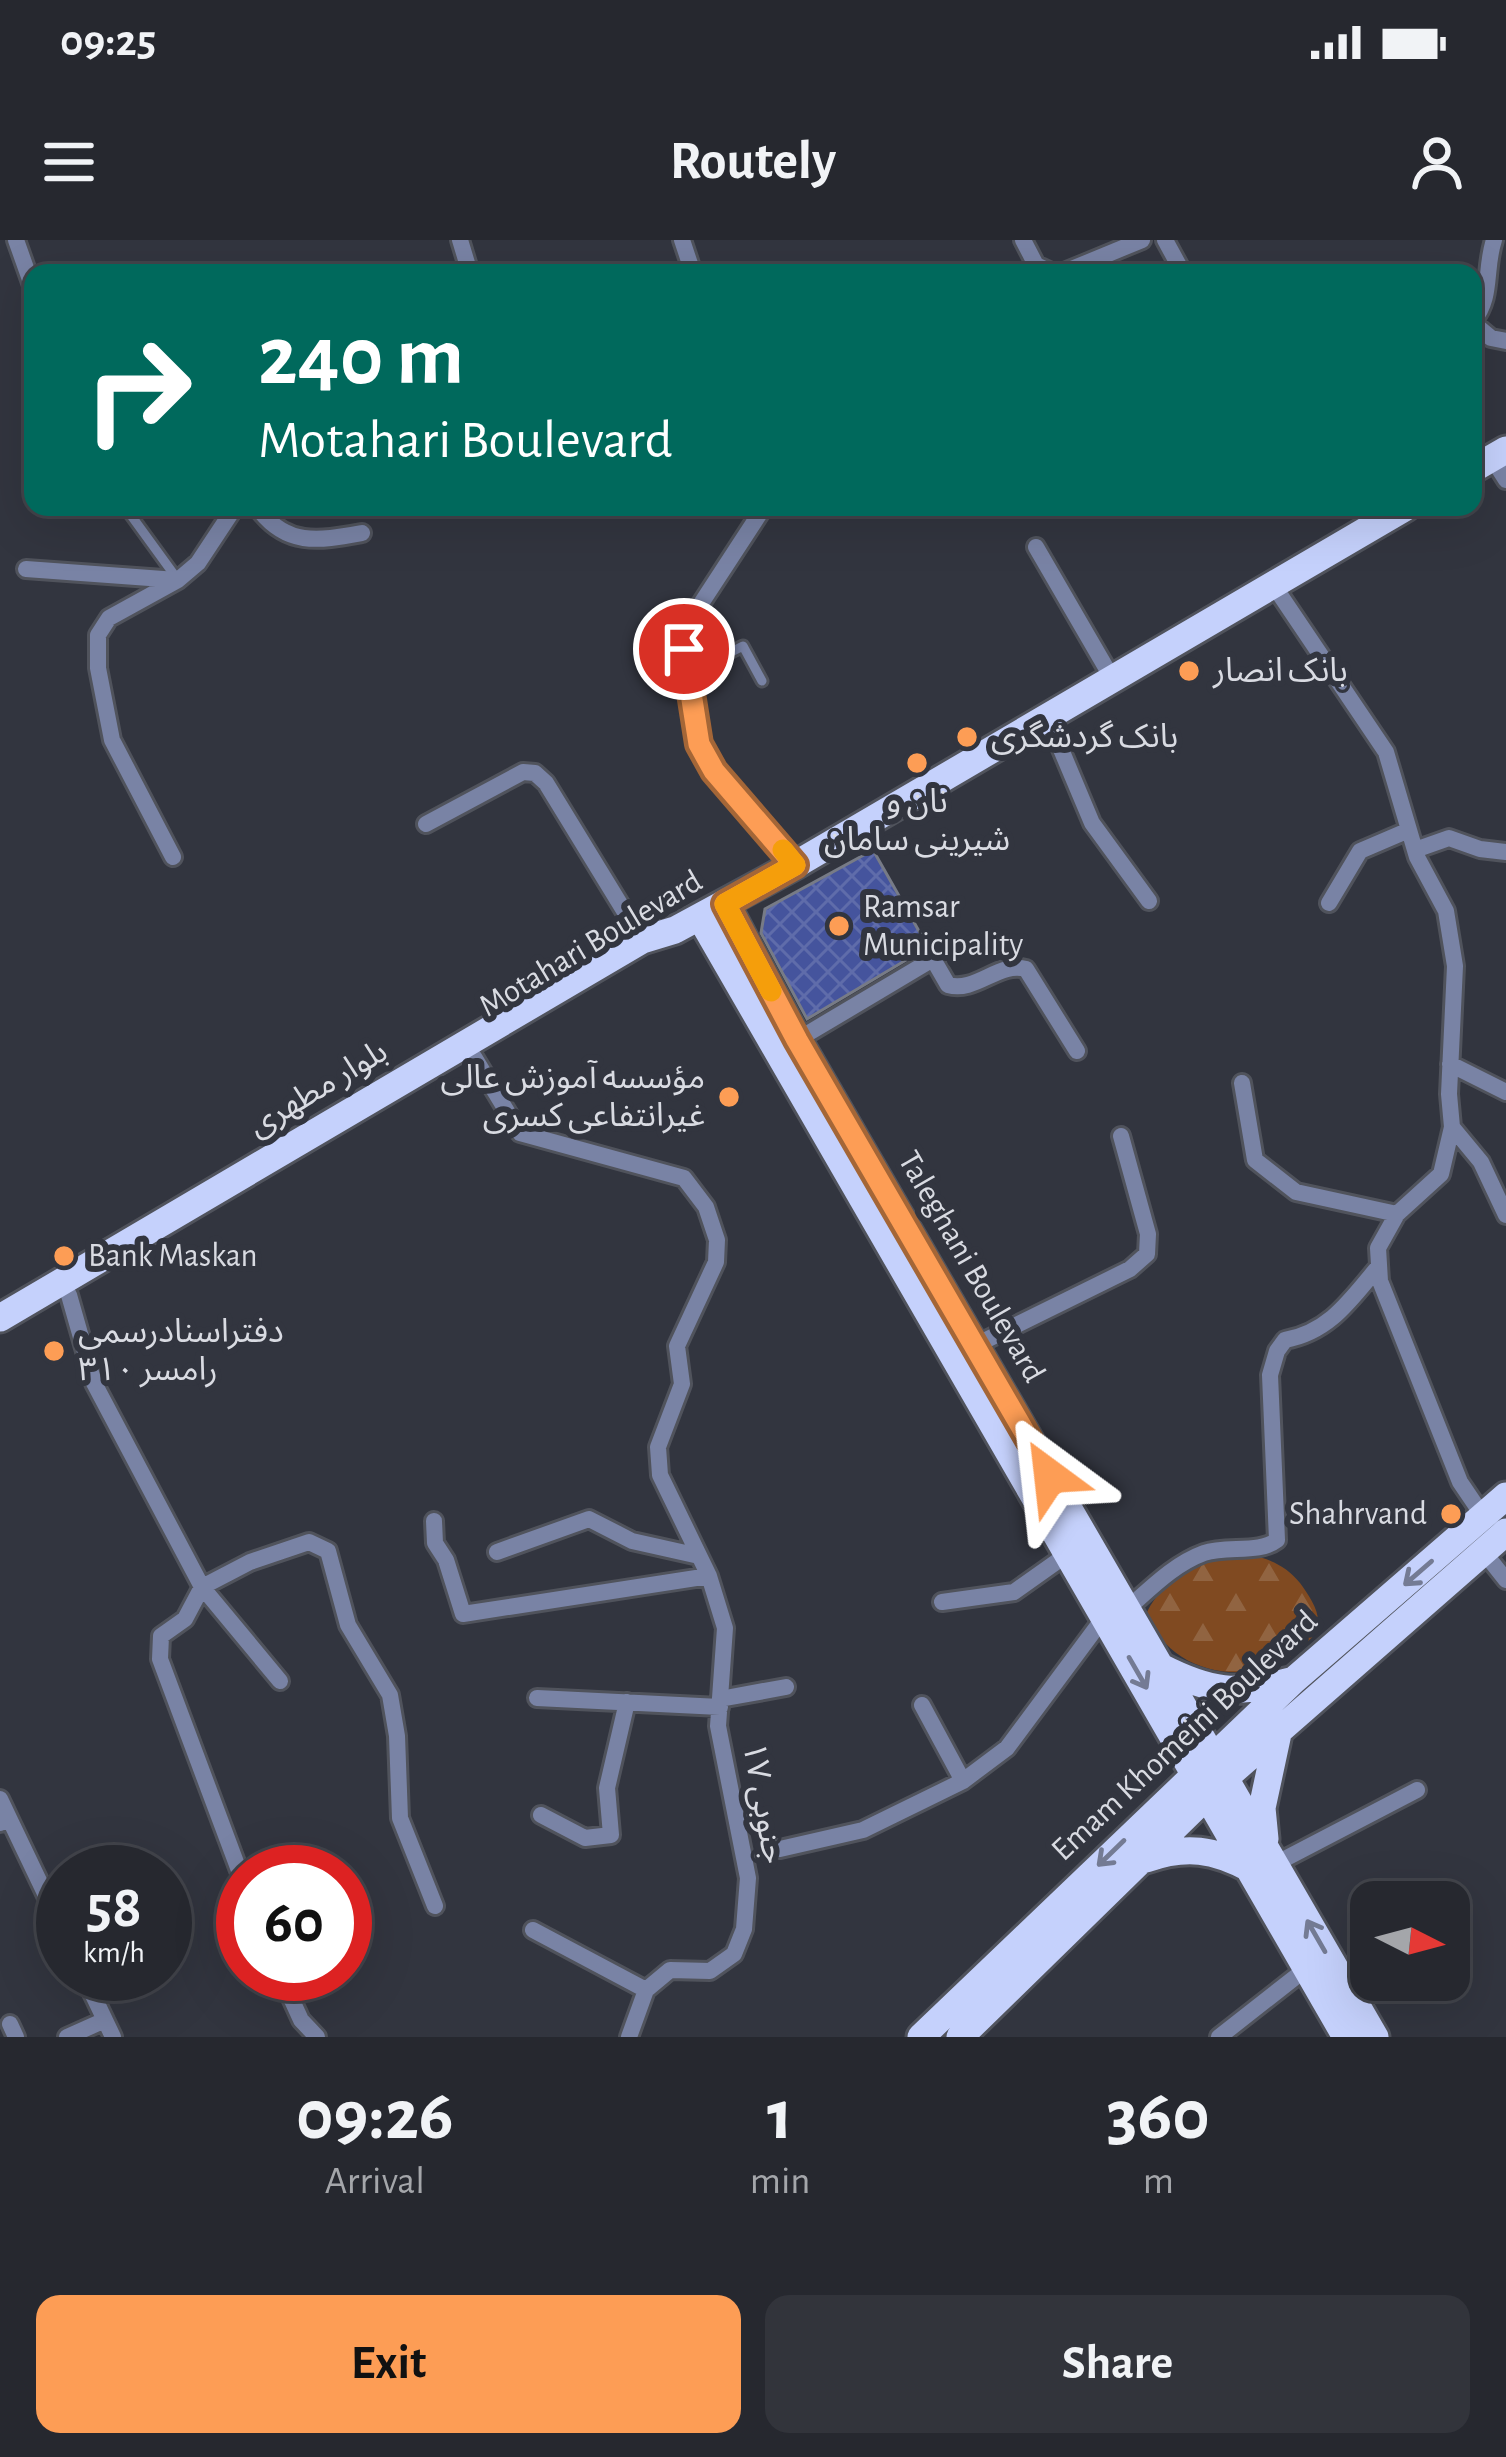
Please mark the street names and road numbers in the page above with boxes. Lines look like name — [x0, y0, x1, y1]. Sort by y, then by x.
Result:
street label: Motahari Boulevard — [474, 865, 708, 1023]
street label: بلوار مطهری — [243, 1035, 394, 1144]
street label: Taleghani Boulevard — [892, 1146, 1050, 1388]
street label: Emam Khomeini Boulevard — [1046, 1605, 1324, 1867]
street label: جنوبی ۱۷ — [735, 1740, 790, 1866]

